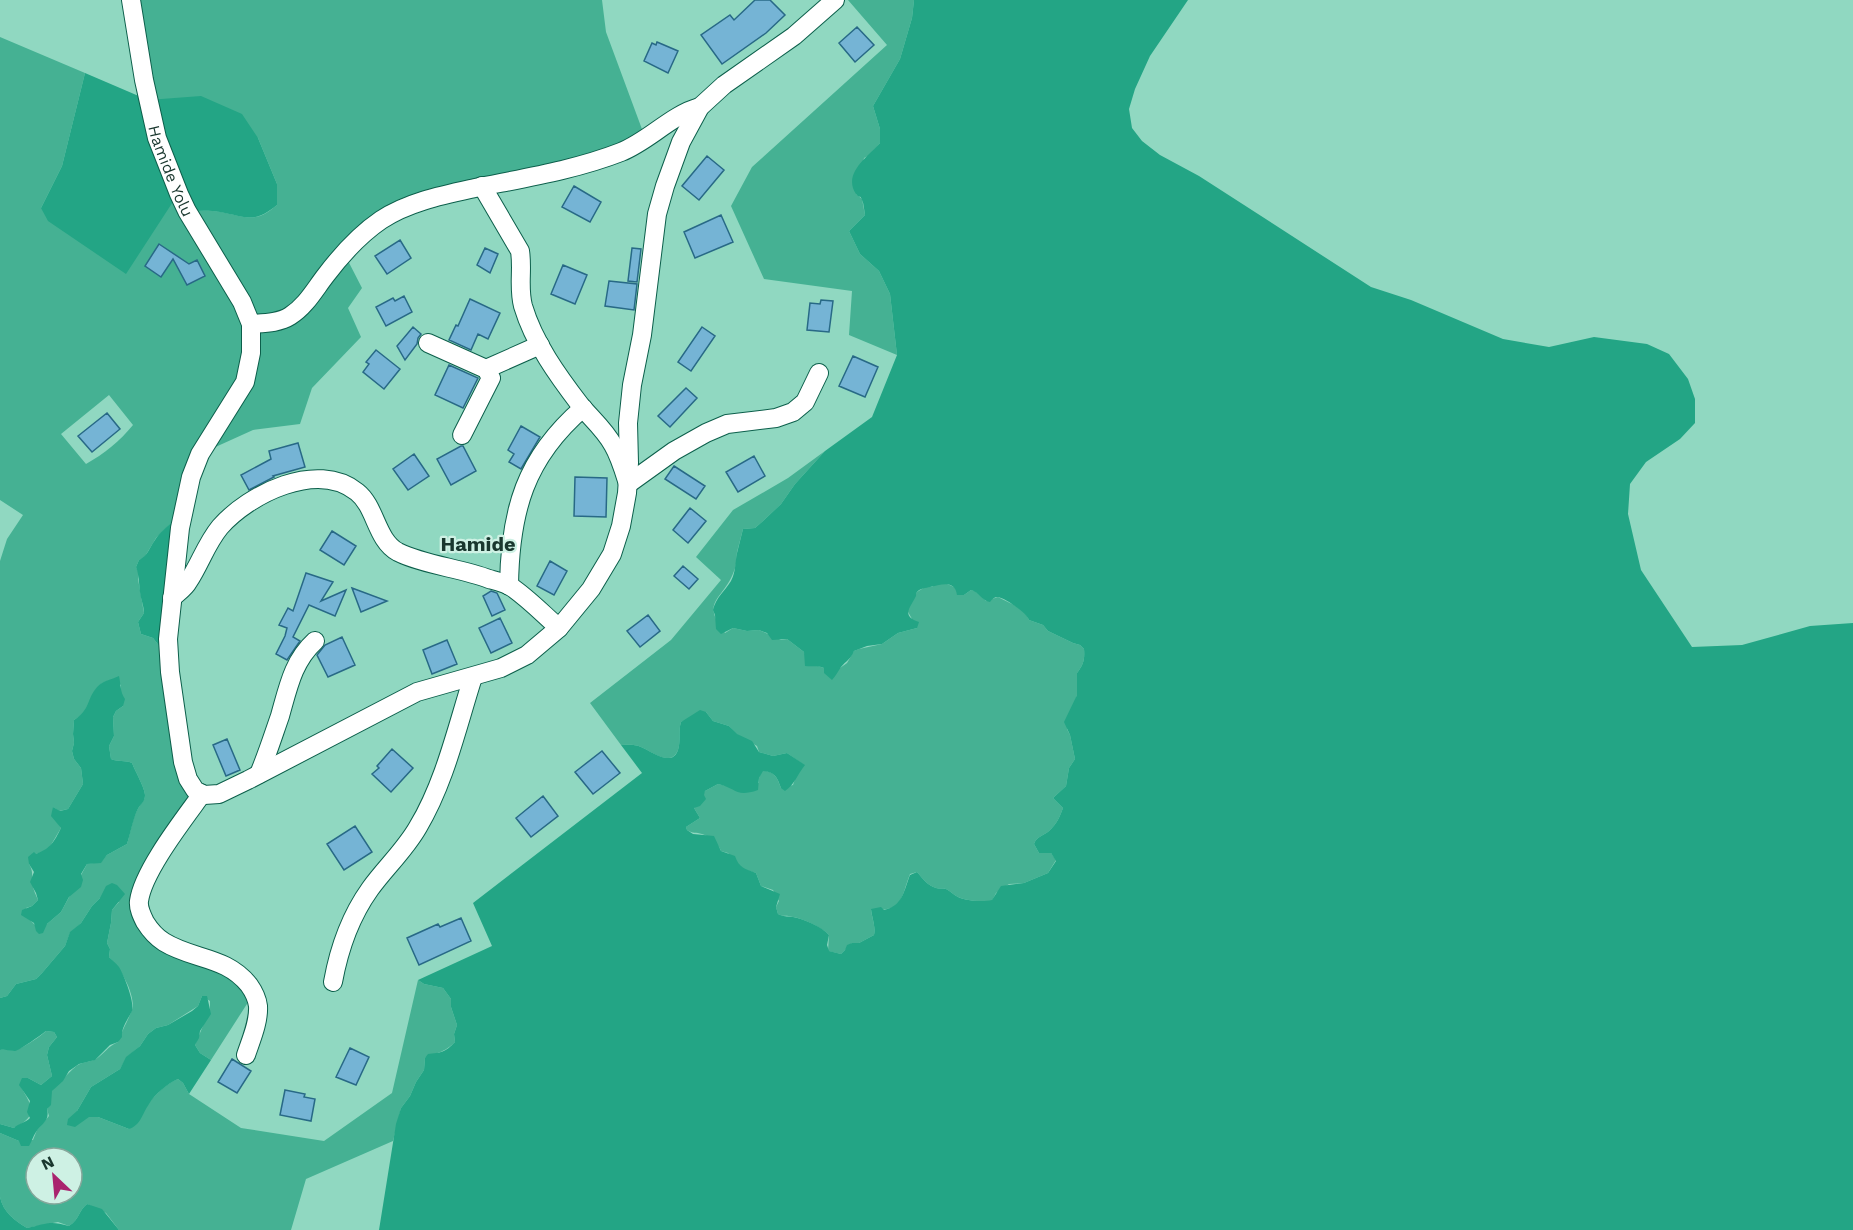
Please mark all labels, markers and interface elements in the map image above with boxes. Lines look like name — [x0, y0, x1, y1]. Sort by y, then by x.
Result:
street label: Hamide Yolu — [145, 123, 198, 219]
district label: Hamide — [440, 532, 516, 556]
north arrow — [24, 1146, 84, 1206]
text: N — [38, 1152, 57, 1174]

